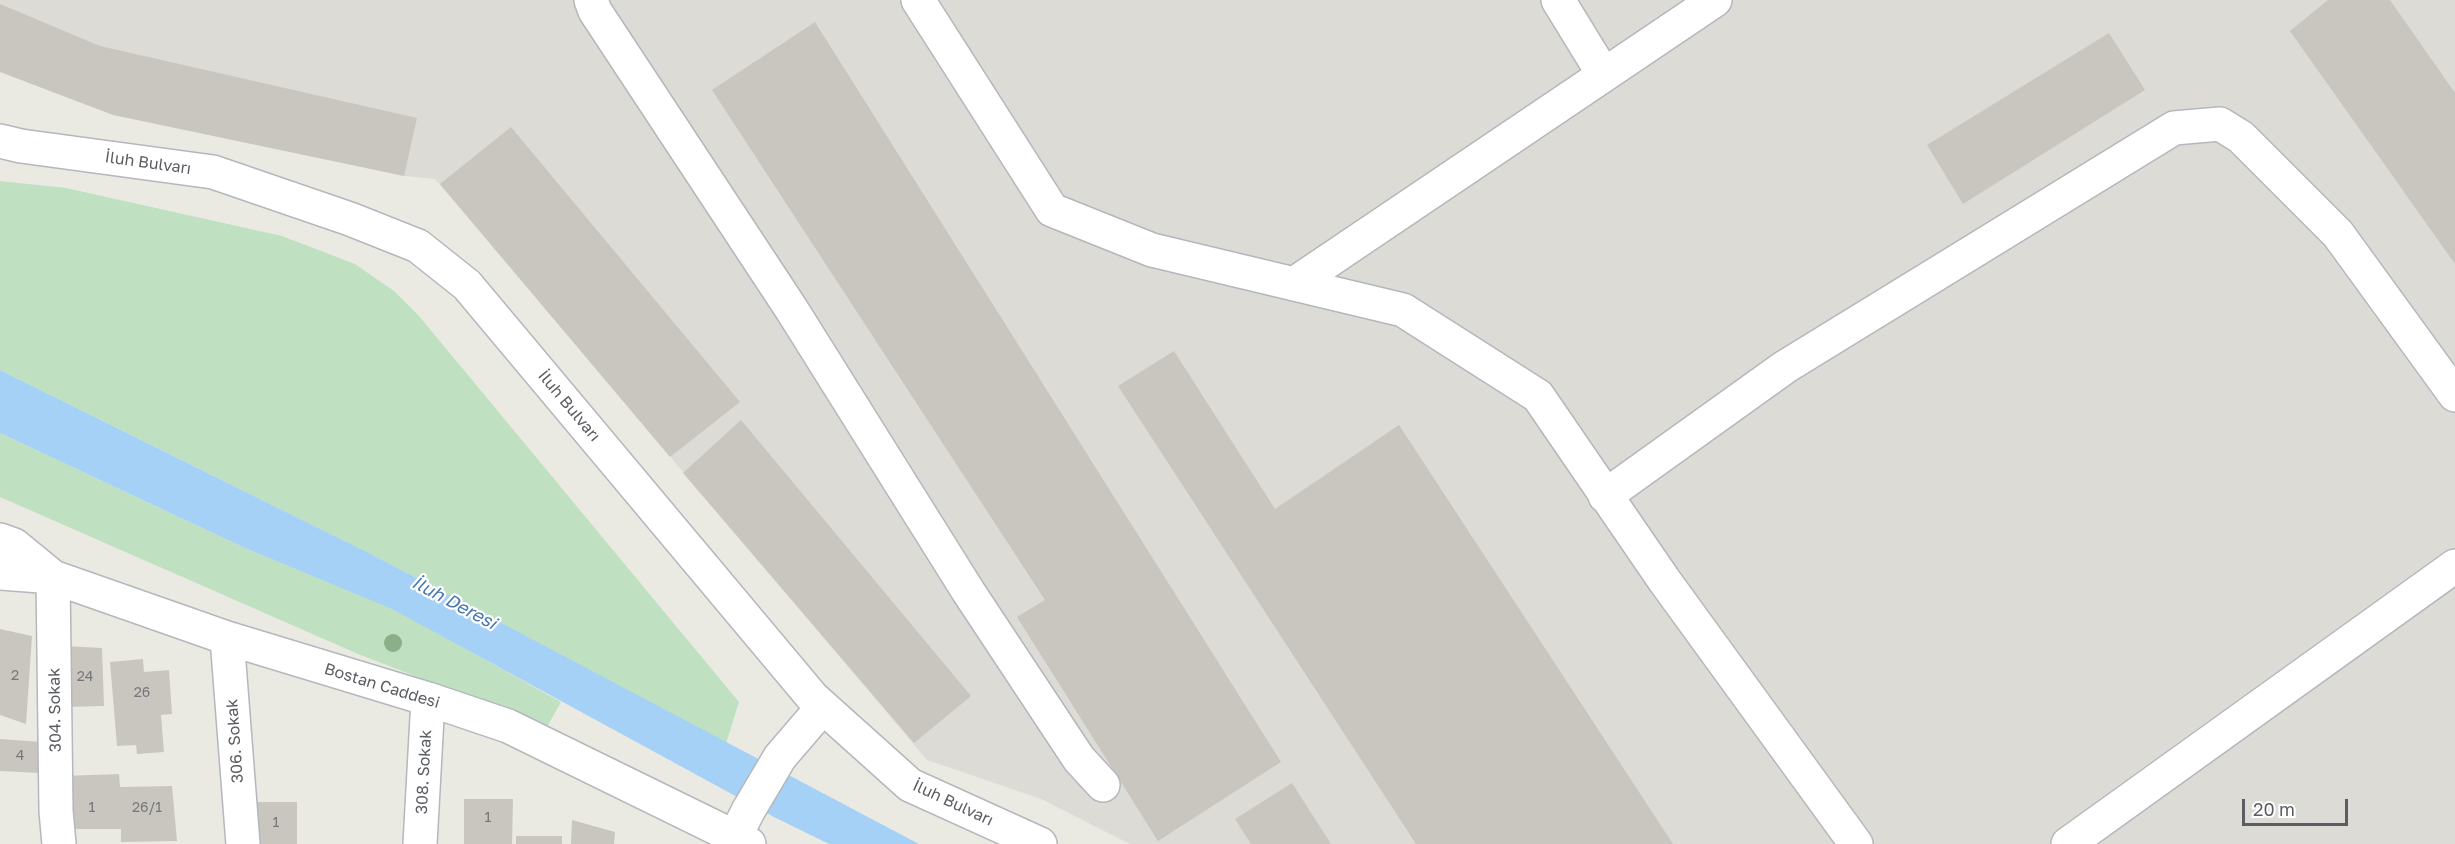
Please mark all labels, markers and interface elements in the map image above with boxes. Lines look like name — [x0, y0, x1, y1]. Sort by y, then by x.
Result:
street label: İluh Bulvarı — [104, 147, 192, 179]
street label: İluh Bulvarı — [534, 367, 604, 445]
water label: İluh Deresi — [408, 572, 500, 634]
street label: Bostan Caddesi — [322, 659, 442, 713]
house number: 2 — [11, 668, 19, 684]
street label: 304. Sokak — [45, 668, 65, 752]
house number: 24 — [77, 669, 93, 685]
house number: 26 — [134, 685, 150, 701]
street label: 306. Sokak — [222, 698, 248, 784]
street label: 308. Sokak — [412, 729, 436, 815]
house number: 4 — [16, 748, 24, 764]
street label: İluh Bulvarı — [910, 776, 996, 830]
scale bar — [2245, 787, 2352, 825]
text: 20 m — [2253, 798, 2295, 820]
house number: 1 — [89, 800, 95, 816]
house number: 26/1 — [132, 800, 162, 816]
house number: 1 — [485, 810, 491, 826]
house number: 1 — [273, 815, 279, 831]

